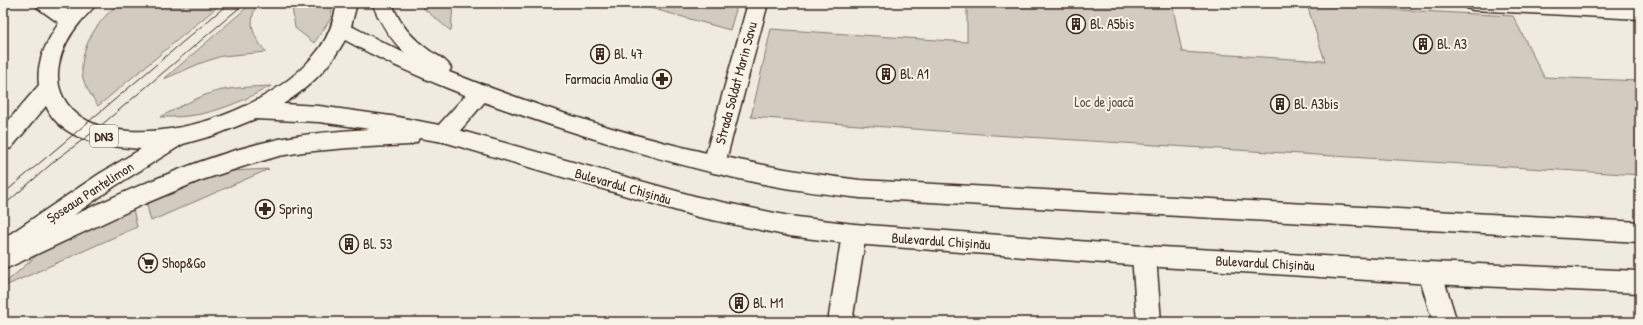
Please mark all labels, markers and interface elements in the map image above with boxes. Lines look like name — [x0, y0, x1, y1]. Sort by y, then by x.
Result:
building icon: Bl. A5bis — [1065, 13, 1087, 35]
place label: Bl. A5bis — [1090, 14, 1134, 33]
street label: Strada Soldat Marin Savu — [710, 19, 761, 146]
building icon: Bl. A3 — [1412, 33, 1434, 55]
place label: Bl. A3 — [1437, 34, 1467, 53]
building icon: Bl. 47 — [589, 43, 611, 65]
place label: Bl. 47 — [614, 44, 643, 63]
building icon: Bl. A1 — [875, 63, 897, 85]
place label: Bl. A1 — [900, 64, 929, 83]
pharmacy icon: Farmacia Amalia — [651, 68, 673, 90]
place label: Farmacia Amalia — [564, 69, 649, 88]
park label: Loc de joacă — [1074, 92, 1134, 112]
building icon: Bl. A3bis — [1269, 93, 1291, 115]
place label: Bl. A3bis — [1294, 94, 1338, 113]
road number: DN3 — [90, 125, 118, 147]
street label: Șoseaua Pantelimon — [43, 156, 137, 227]
street label: Bulevardul Chișinău — [573, 163, 674, 208]
pharmacy icon: Spring — [254, 198, 276, 220]
place label: Spring — [279, 199, 313, 219]
street label: Bulevardul Chișinău — [891, 228, 992, 253]
building icon: Bl. 53 — [338, 233, 360, 255]
place label: Bl. 53 — [363, 234, 392, 253]
street label: Bulevardul Chișinău — [1215, 250, 1315, 275]
supermarket icon: Shop&Go — [137, 252, 159, 274]
place label: Shop&Go — [162, 253, 206, 273]
building icon: Bl. M1 — [728, 292, 750, 314]
place label: Bl. M1 — [753, 293, 783, 312]

